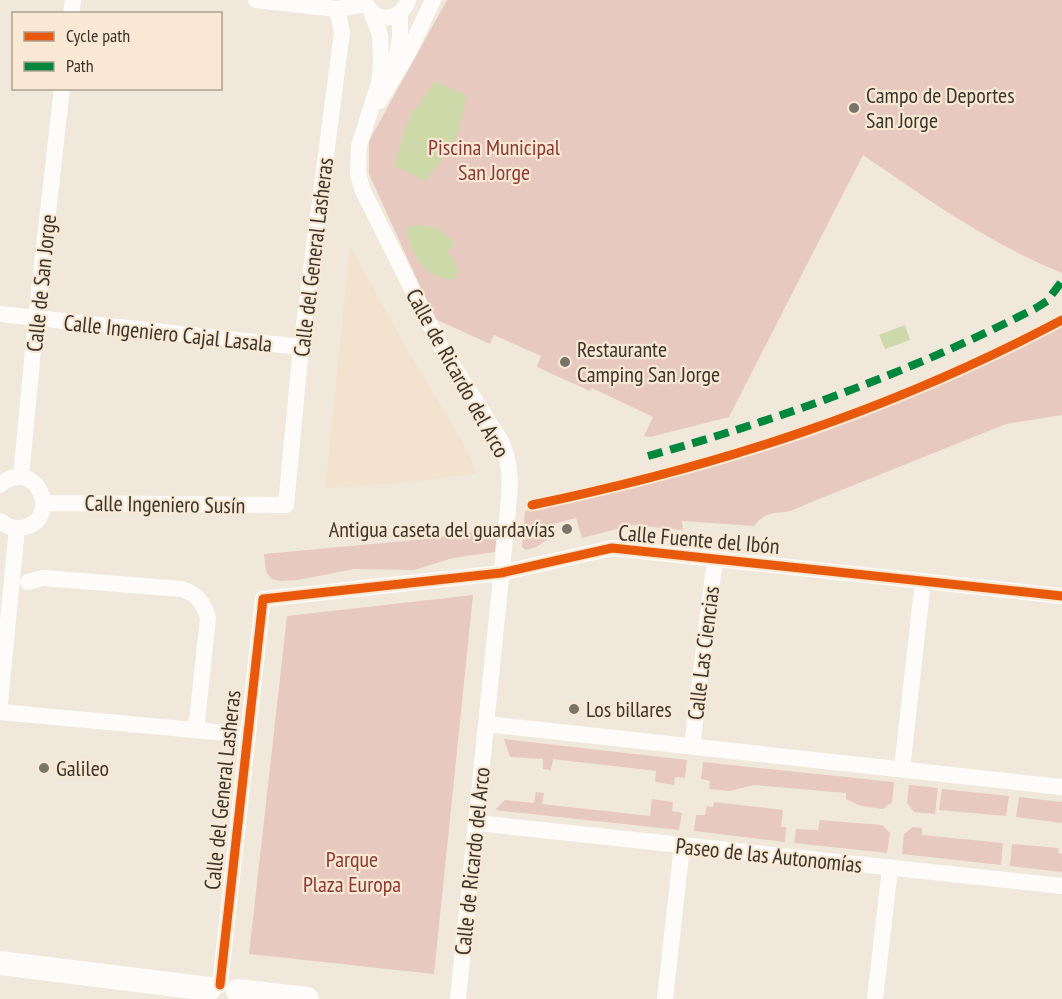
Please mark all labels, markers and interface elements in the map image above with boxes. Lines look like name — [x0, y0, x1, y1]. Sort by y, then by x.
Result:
legend — [12, 12, 222, 90]
text: Cycle path — [66, 24, 130, 47]
text: Path — [66, 54, 94, 77]
place label: Campo de Deportes San Jorge — [866, 81, 1015, 134]
marker: Campo de Deportes San Jorge — [847, 101, 861, 115]
park label: Piscina Municipal San Jorge — [428, 133, 561, 186]
street label: Calle del General Lasheras — [287, 156, 339, 358]
street label: Calle de San Jorge — [20, 213, 62, 353]
street label: Calle de Ricardo del Arco — [400, 284, 516, 462]
street label: Calle Ingeniero Cajal Lasala — [62, 308, 274, 358]
place label: Restaurante Camping San Jorge — [577, 335, 720, 388]
marker: Restaurante Camping San Jorge — [558, 355, 572, 369]
street label: Calle Ingeniero Susín — [85, 489, 245, 519]
place label: Antigua caseta del guardavías — [329, 515, 555, 543]
street label: Calle Fuente del Ibón — [617, 518, 781, 560]
marker: Antigua caseta del guardavías — [560, 522, 574, 536]
street label: Calle Las Ciencias — [681, 584, 725, 722]
street label: Calle del General Lasheras — [198, 689, 246, 891]
place label: Los billares — [586, 695, 672, 723]
marker: Los billares — [567, 702, 581, 716]
place label: Galileo — [56, 754, 109, 782]
marker: Galileo — [37, 761, 51, 775]
street label: Calle de Ricardo del Arco — [448, 766, 496, 956]
street label: Paseo de las Autonomías — [674, 831, 864, 879]
park label: Parque Plaza Europa — [303, 845, 401, 898]

